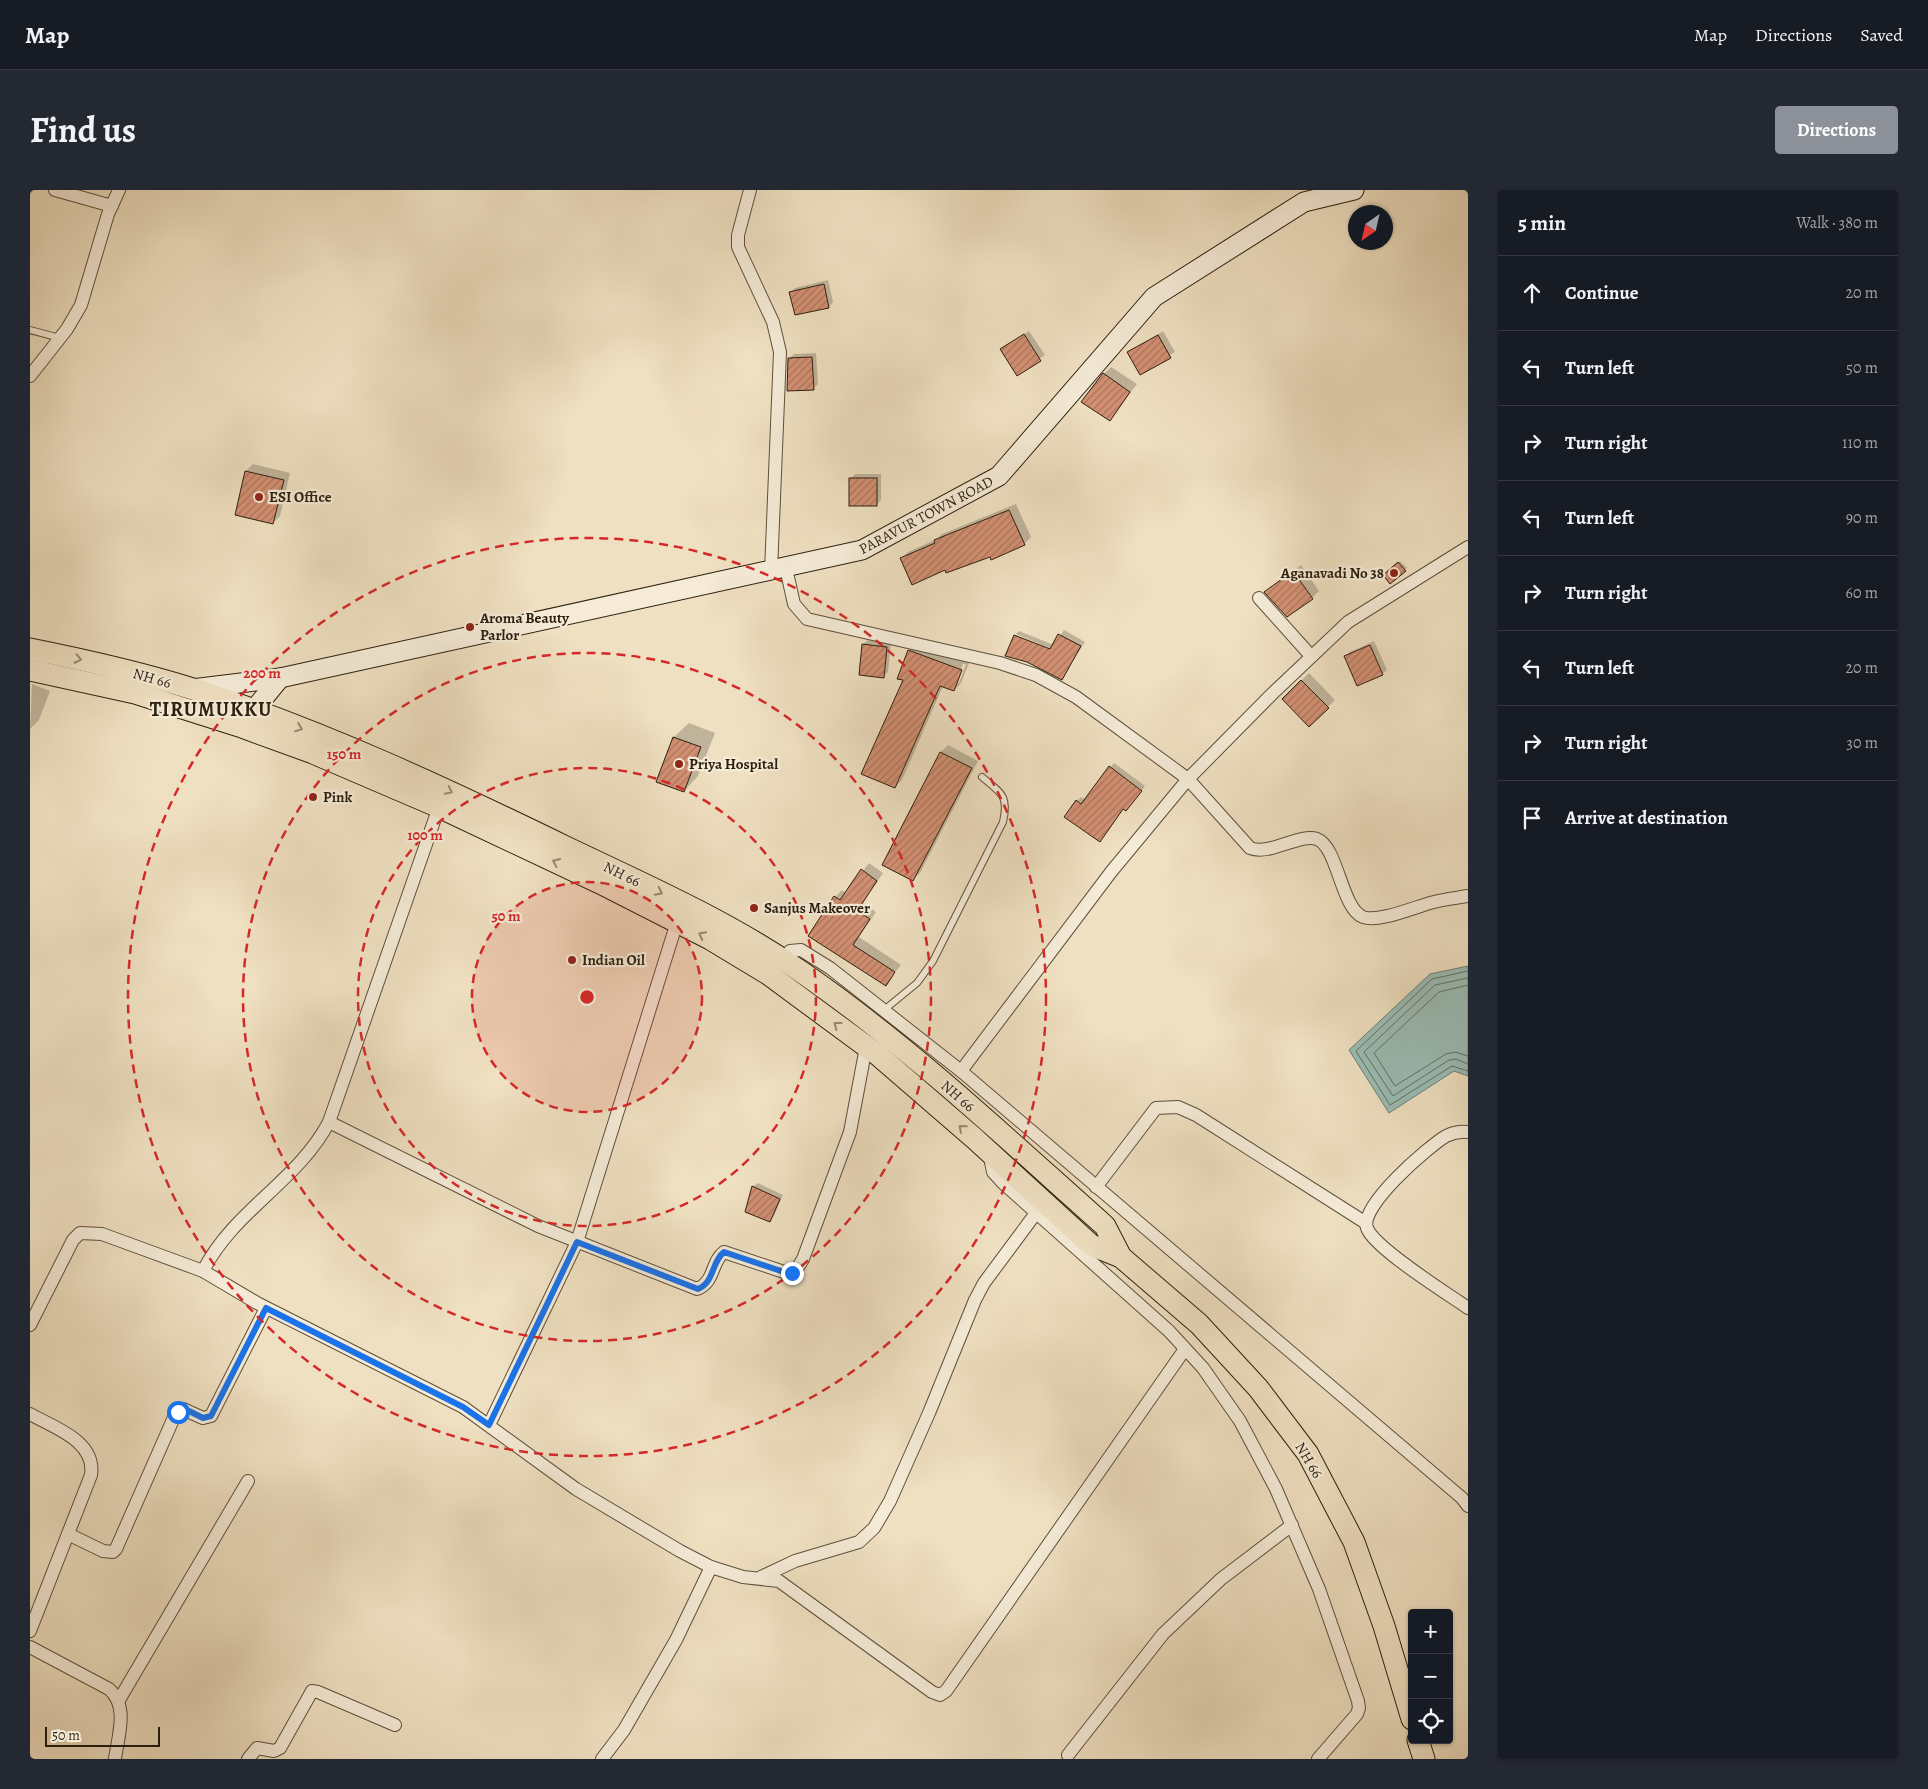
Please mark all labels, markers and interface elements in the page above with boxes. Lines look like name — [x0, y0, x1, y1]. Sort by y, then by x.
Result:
text: Map — [25, 19, 69, 51]
text: Map — [1694, 23, 1727, 47]
text: Directions — [1755, 23, 1832, 47]
text: Saved — [1860, 23, 1903, 47]
text: Find us — [30, 106, 136, 154]
button: Directions — [1775, 106, 1898, 154]
north arrow — [1348, 205, 1393, 250]
text: 5 min — [1518, 209, 1566, 237]
text: Walk · 380 m — [1796, 212, 1878, 234]
icon: ahead — [1518, 279, 1546, 307]
text: Continue — [1565, 280, 1639, 306]
text: 20 m — [1845, 282, 1878, 304]
icon: left — [1518, 354, 1546, 382]
text: Turn left — [1565, 355, 1634, 381]
text: 50 m — [1846, 357, 1878, 379]
icon: right — [1518, 429, 1546, 457]
text: Turn right — [1565, 430, 1647, 456]
text: 110 m — [1842, 432, 1878, 454]
street label: PARAVUR TOWN ROAD — [855, 471, 997, 559]
place label: ESI Office — [269, 487, 332, 507]
marker: ESI Office — [253, 491, 265, 503]
icon: left — [1518, 504, 1546, 532]
text: Turn left — [1565, 505, 1634, 531]
text: 90 m — [1846, 507, 1878, 529]
place label: Aganavadi No 38 — [1280, 563, 1384, 583]
marker: Aganavadi No 38 — [1388, 567, 1400, 579]
icon: right — [1518, 579, 1546, 607]
text: Turn right — [1565, 580, 1647, 606]
text: 60 m — [1846, 582, 1878, 604]
place label: Aroma Beauty Parlor — [479, 608, 570, 645]
marker: Aroma Beauty Parlor — [464, 621, 476, 633]
one-way arrow — [73, 653, 82, 664]
icon: left — [1518, 654, 1546, 682]
text: Turn left — [1565, 655, 1634, 681]
text: 20 m — [1845, 657, 1878, 679]
street label: NH 66 — [131, 663, 174, 693]
text: 200 m — [243, 663, 281, 683]
district label: TIRUMUKKU — [150, 696, 272, 723]
one-way arrow — [295, 722, 303, 732]
icon: right — [1518, 729, 1546, 757]
text: Turn right — [1565, 730, 1647, 756]
text: 30 m — [1846, 732, 1878, 754]
text: 150 m — [327, 744, 362, 764]
place label: Priya Hospital — [689, 754, 778, 774]
marker: Priya Hospital — [673, 758, 685, 770]
one-way arrow — [444, 785, 453, 795]
place label: Pink — [323, 787, 352, 807]
marker: Pink — [307, 791, 319, 803]
icon: arrive — [1518, 804, 1546, 832]
text: Arrive at destination — [1565, 805, 1728, 831]
text: 100 m — [407, 825, 443, 845]
street label: NH 66 — [600, 856, 644, 892]
one-way arrow — [553, 858, 562, 868]
one-way arrow — [654, 886, 663, 896]
place label: Sanjus Makeover — [764, 898, 870, 918]
marker: Sanjus Makeover — [748, 902, 760, 914]
text: 50 m — [491, 906, 521, 926]
one-way arrow — [698, 931, 707, 941]
place label: Indian Oil — [582, 950, 645, 970]
marker: Indian Oil — [566, 954, 578, 966]
centre of rings — [578, 988, 596, 1006]
one-way arrow — [833, 1022, 843, 1031]
street label: NH 66 — [937, 1076, 979, 1116]
one-way arrow — [959, 1125, 968, 1134]
route end — [781, 1262, 804, 1285]
route start — [167, 1401, 190, 1424]
street label: NH 66 — [1290, 1438, 1328, 1482]
map controls — [1408, 1609, 1453, 1744]
button: + — [1408, 1609, 1453, 1654]
button: − — [1408, 1654, 1453, 1699]
button: locate — [1408, 1699, 1453, 1744]
scale bar — [45, 1724, 160, 1747]
text: 50 m — [52, 1726, 80, 1745]

